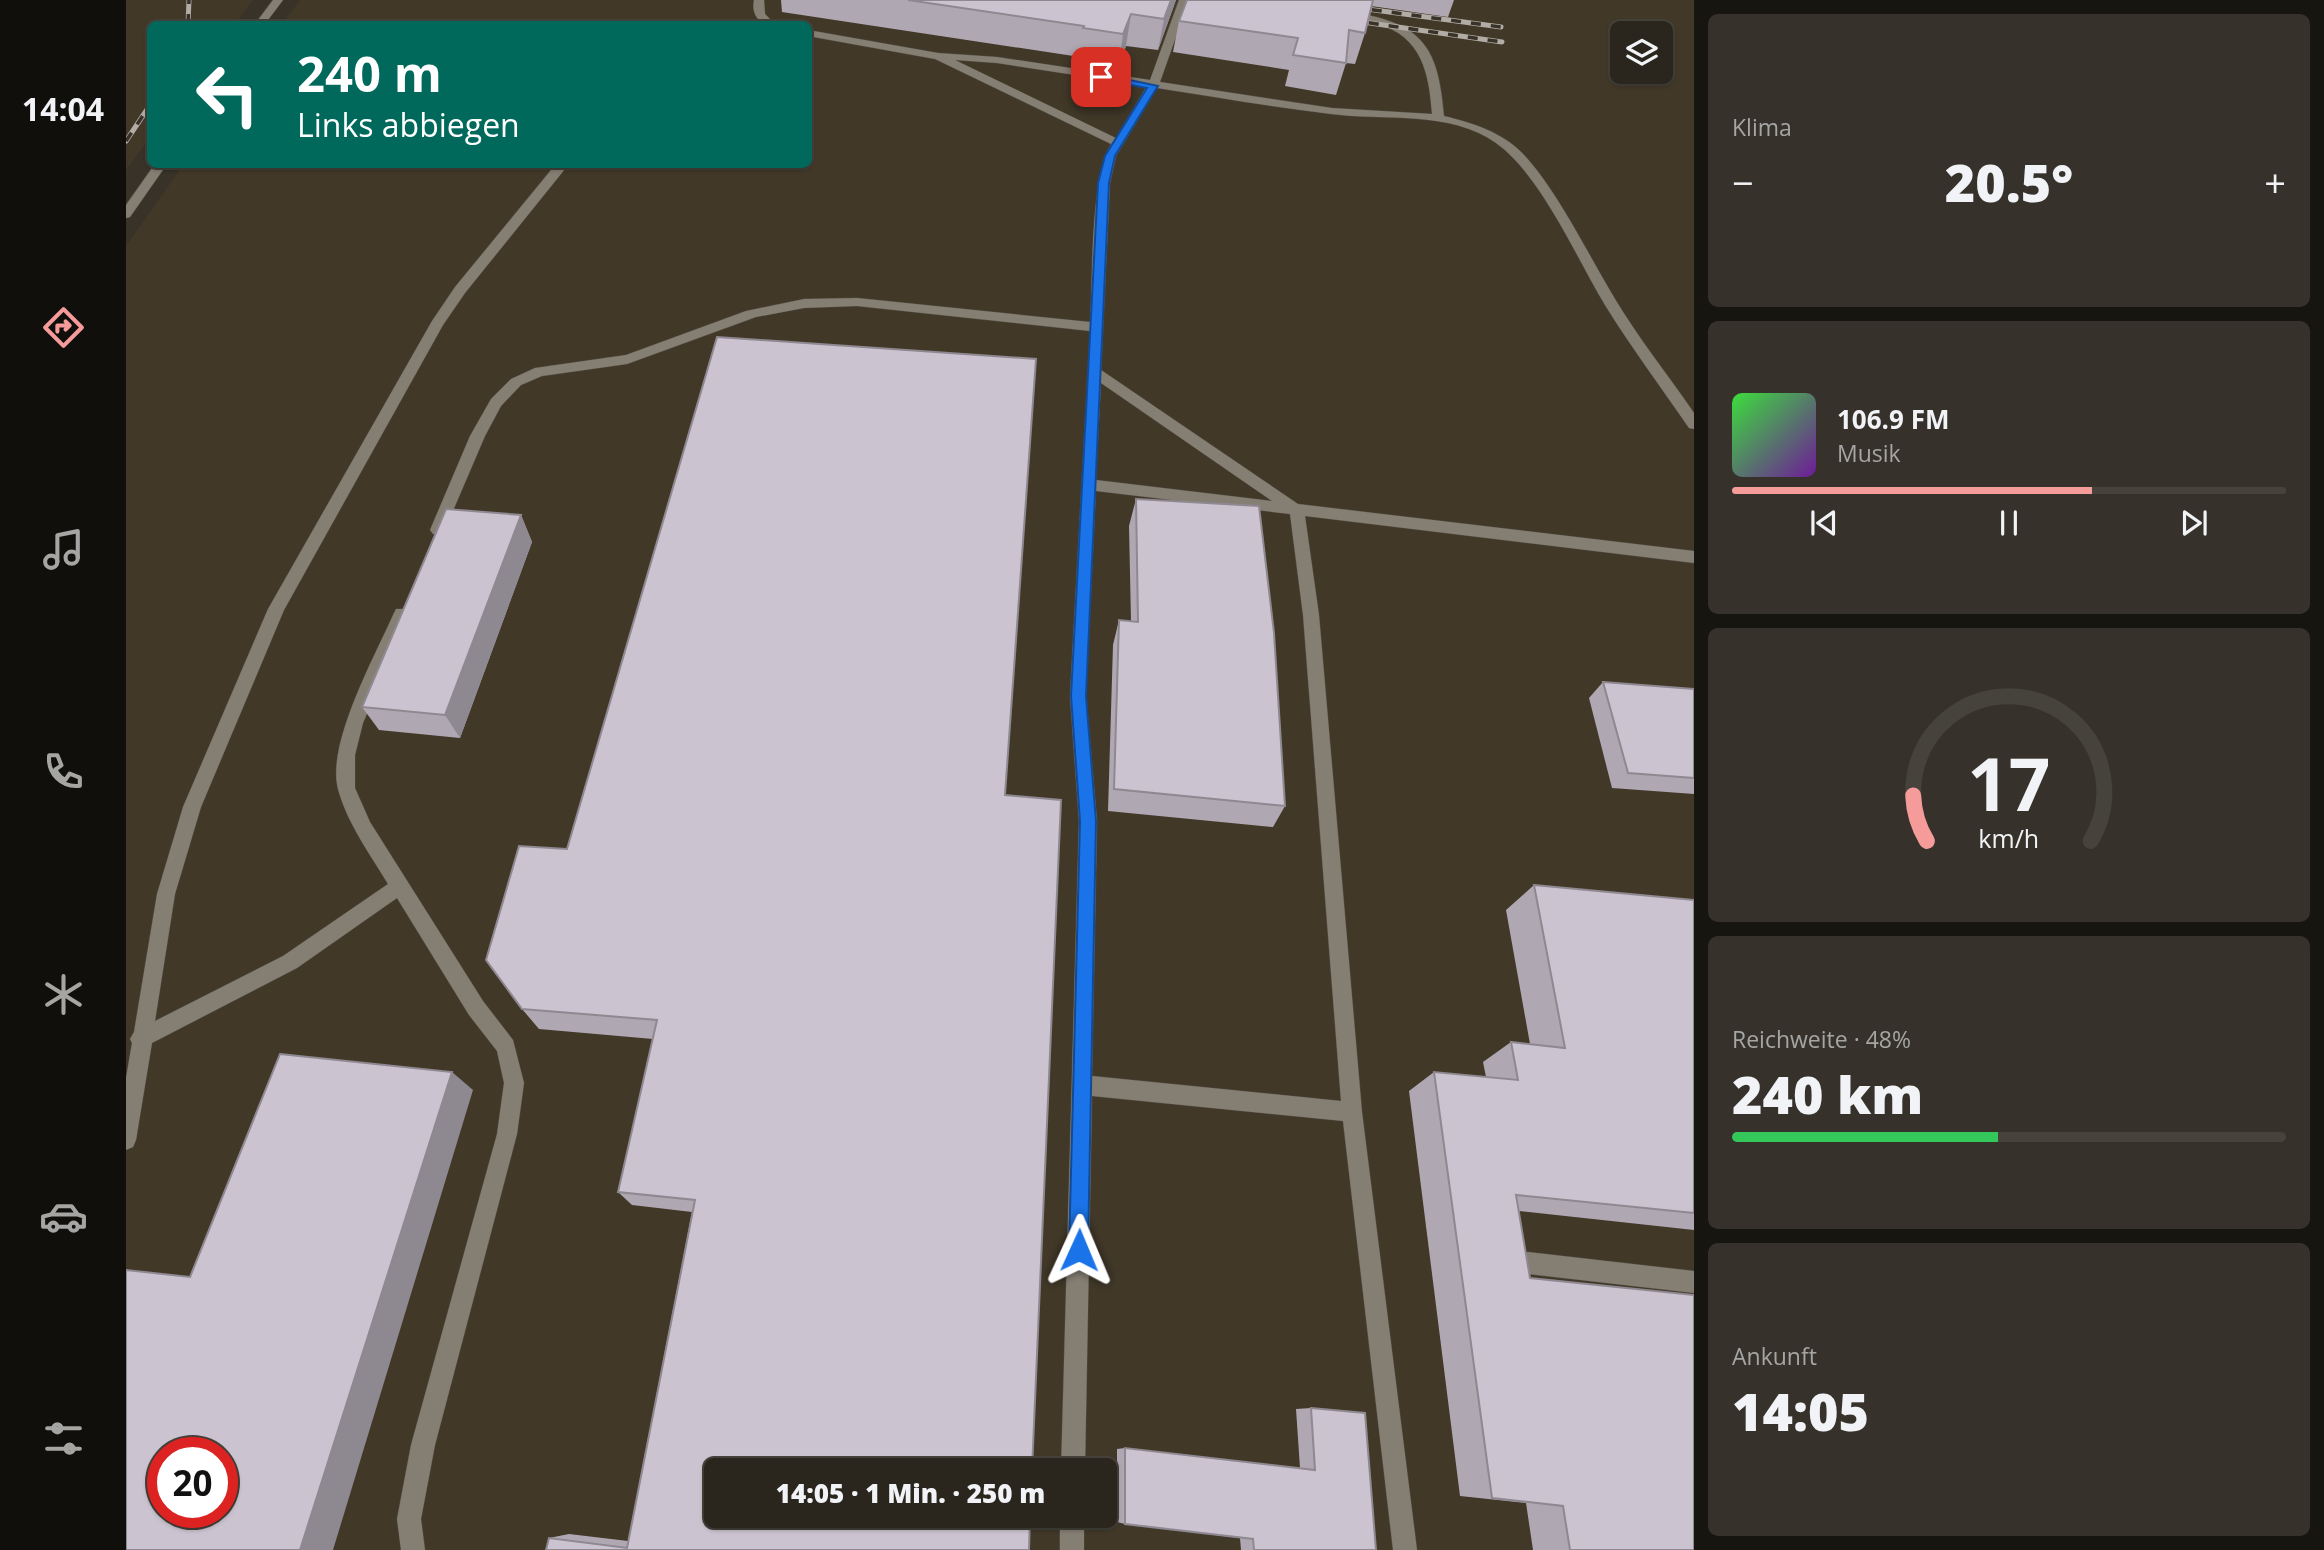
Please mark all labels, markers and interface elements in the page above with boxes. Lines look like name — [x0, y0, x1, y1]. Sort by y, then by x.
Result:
map controls — [1610, 21, 1673, 84]
button: layers — [1610, 21, 1673, 84]
text: 240 m — [297, 40, 442, 106]
pin — [1071, 47, 1131, 107]
icon: left — [182, 49, 273, 140]
icon: arrive — [1082, 58, 1120, 96]
text: 14:04 — [22, 87, 104, 130]
text: Links abbiegen — [297, 103, 520, 146]
text: Klima — [1732, 111, 1792, 143]
text: 20.5° — [1945, 146, 2073, 217]
text: − — [1732, 156, 1754, 208]
text: + — [2264, 156, 2286, 208]
icon: directions — [39, 303, 88, 352]
text: 106.9 FM — [1837, 401, 1949, 437]
text: Musik — [1837, 437, 1901, 469]
icon: previous — [1805, 504, 1843, 542]
icon: pause — [1990, 504, 2028, 542]
icon: next — [2175, 504, 2213, 542]
icon: music — [39, 525, 88, 574]
text: 17 — [1967, 733, 2051, 832]
icon: phone — [39, 747, 88, 796]
text: km/h — [1979, 821, 2039, 855]
icon: climate — [39, 970, 88, 1019]
text: Reichweite · 48% — [1732, 1023, 1911, 1055]
text: 240 km — [1732, 1058, 1923, 1129]
icon: car — [39, 1192, 88, 1241]
position arrow — [1042, 1213, 1116, 1287]
text: Ankunft — [1732, 1340, 1817, 1372]
text: 14:05 — [1732, 1375, 1869, 1446]
icon: filters — [39, 1414, 88, 1463]
speed limit sign: 20 — [147, 1437, 238, 1528]
text: 14:05 · 1 Min. · 250 m — [776, 1475, 1045, 1511]

